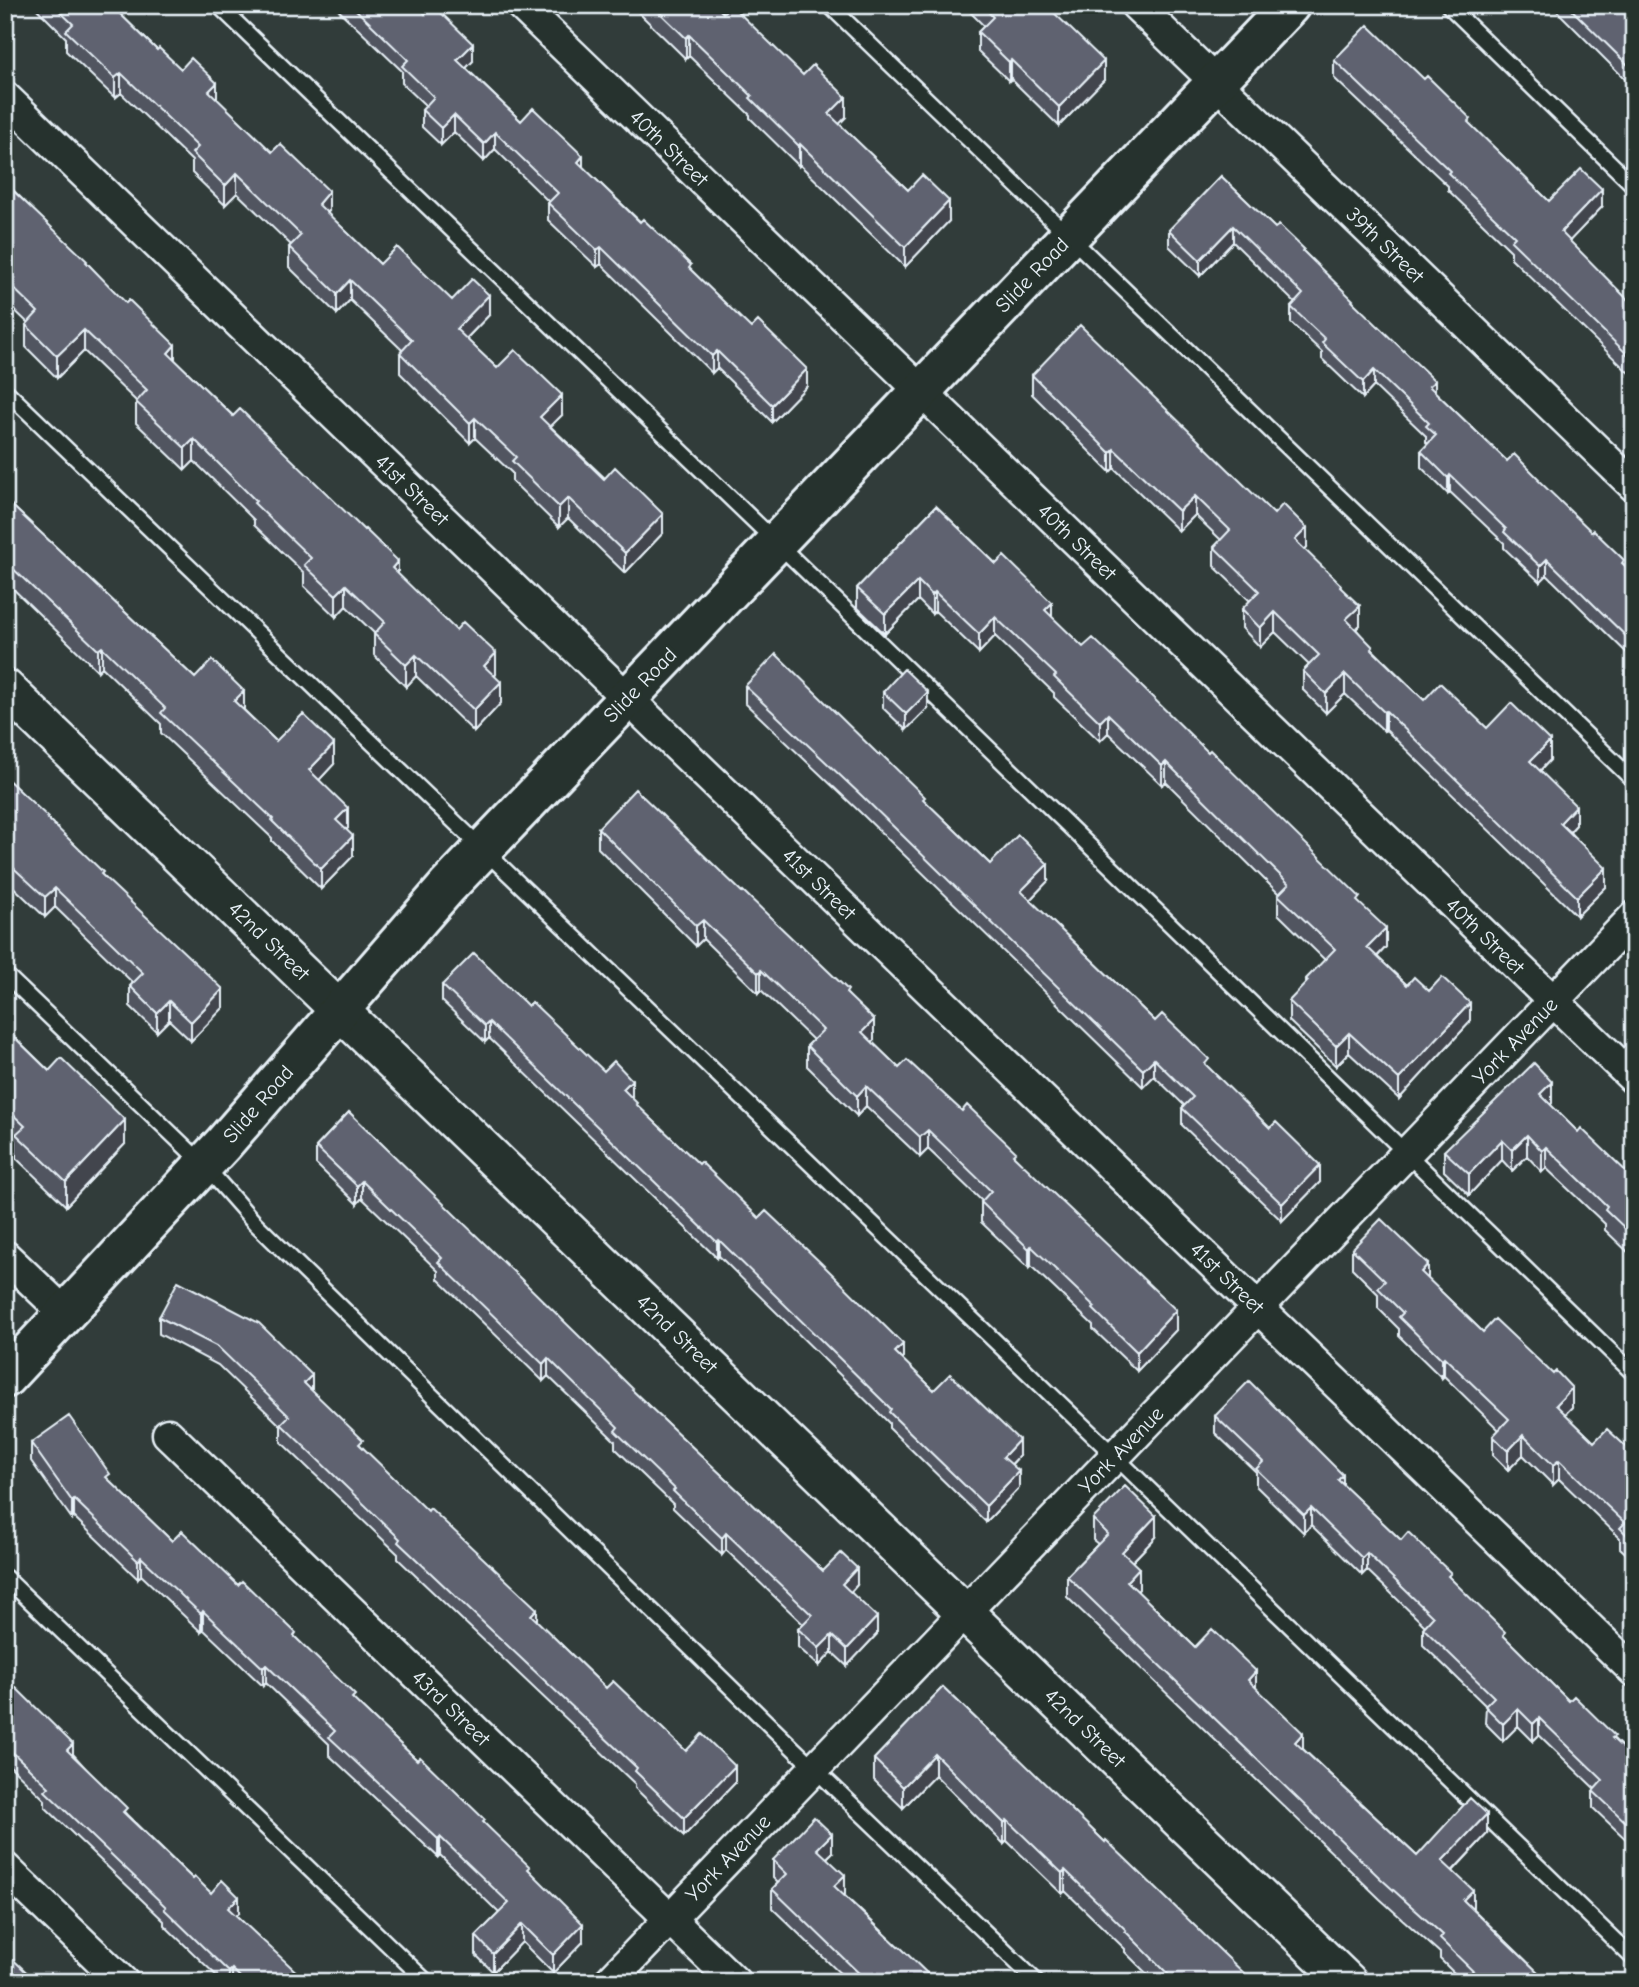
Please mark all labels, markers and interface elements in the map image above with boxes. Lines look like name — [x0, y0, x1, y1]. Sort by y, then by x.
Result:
street label: 40th Street — [625, 105, 714, 192]
street label: 39th Street — [1341, 202, 1430, 289]
street label: Slide Road — [990, 233, 1074, 317]
street label: 41st Street — [370, 449, 454, 532]
street label: 40th Street — [1033, 499, 1122, 586]
street label: Slide Road — [598, 643, 682, 727]
street label: 41st Street — [777, 843, 861, 926]
street label: 40th Street — [1441, 893, 1530, 980]
street label: 42nd Street — [223, 896, 315, 986]
street label: York Avenue — [1468, 992, 1562, 1090]
street label: Slide Road — [218, 1060, 298, 1148]
street label: 41st Street — [1185, 1237, 1269, 1320]
street label: 42nd Street — [631, 1289, 723, 1379]
street label: York Avenue — [1074, 1401, 1168, 1499]
street label: 43rd Street — [407, 1665, 496, 1752]
street label: 42nd Street — [1039, 1683, 1131, 1773]
street label: York Avenue — [681, 1809, 775, 1907]

